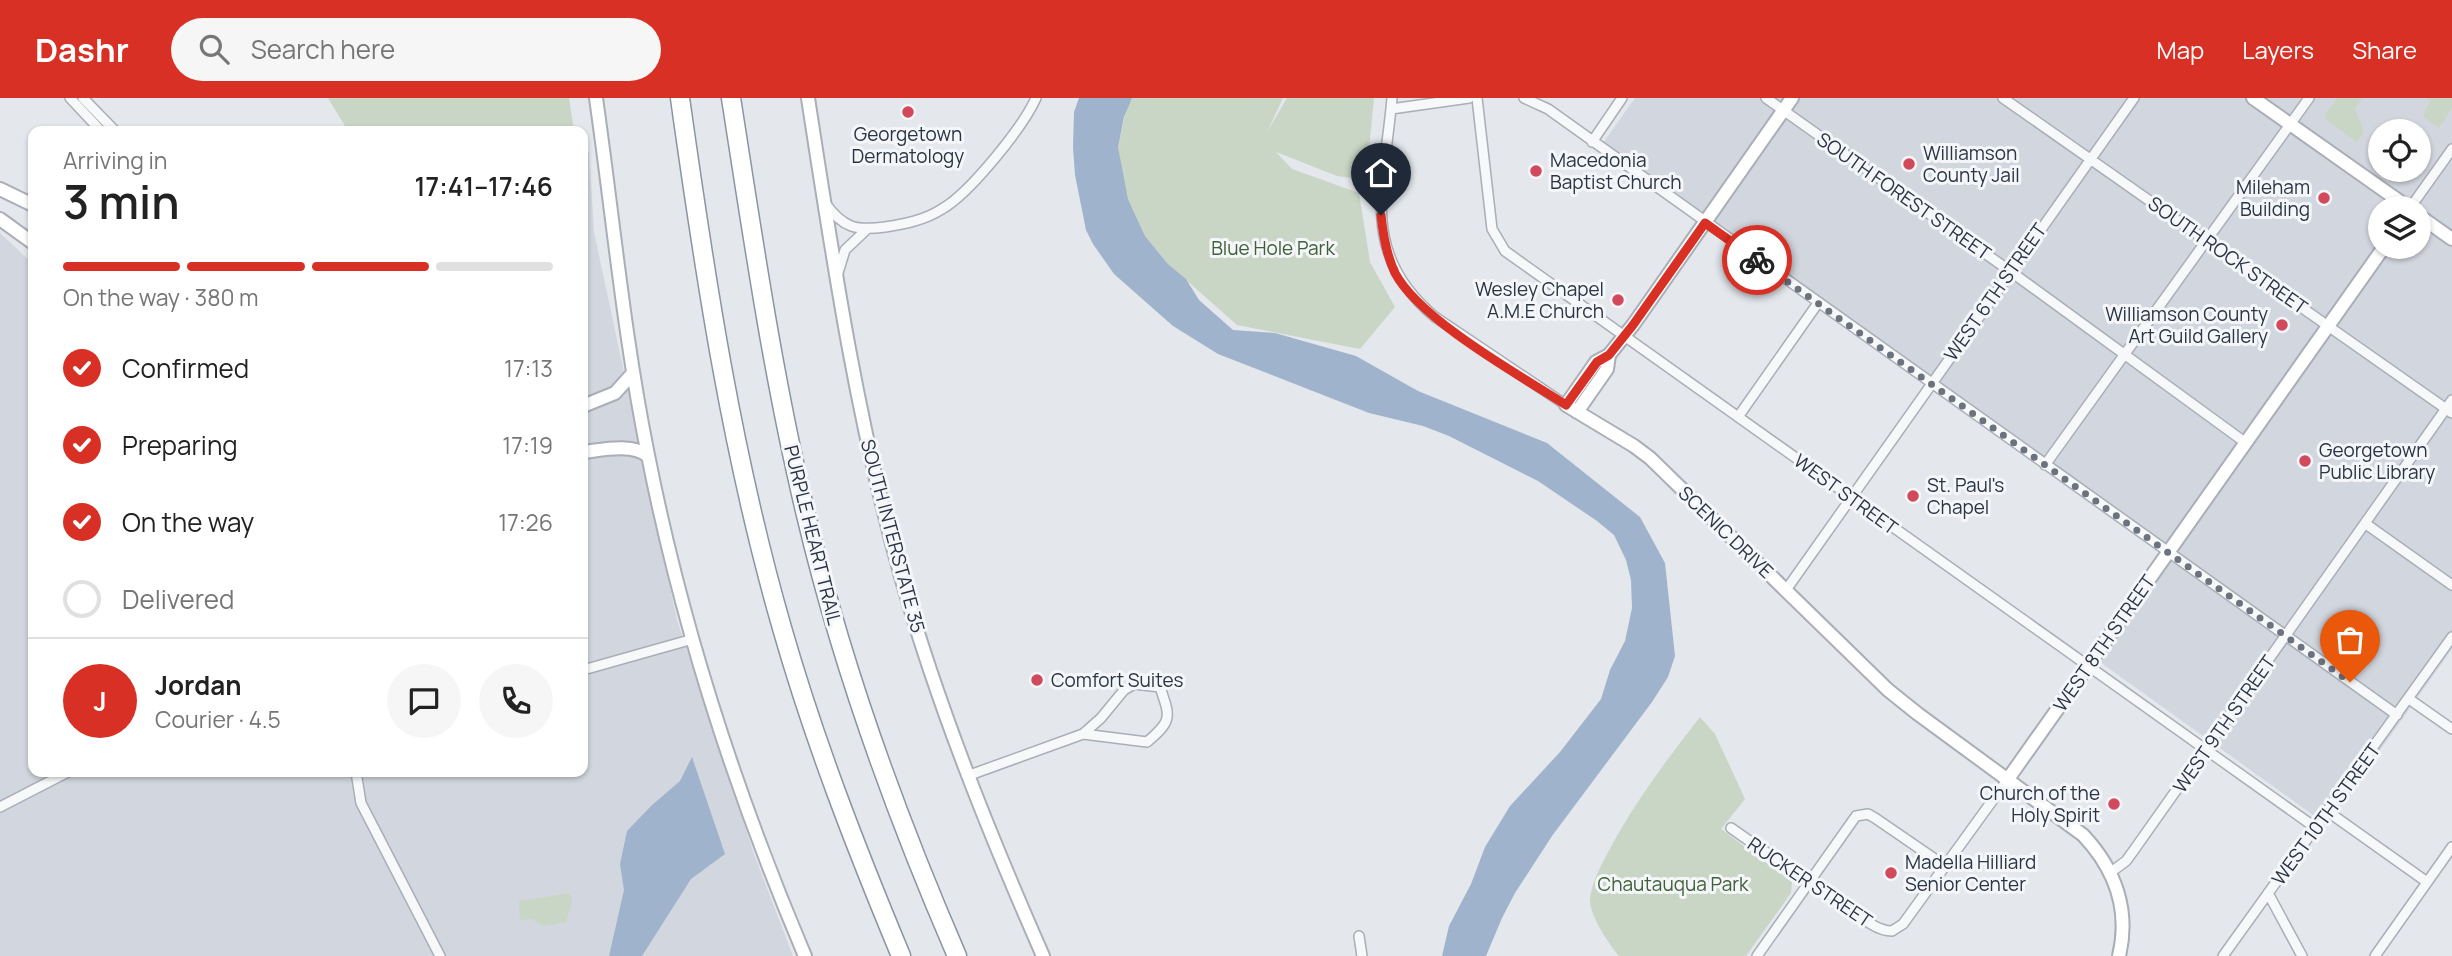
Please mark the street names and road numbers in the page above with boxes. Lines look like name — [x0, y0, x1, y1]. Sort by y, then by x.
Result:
street label: SOUTH FOREST STREET — [1812, 126, 1997, 266]
street label: SOUTH ROCK STREET — [2143, 190, 2313, 320]
street label: WEST 6TH STREET — [1938, 218, 2053, 366]
street label: SOUTH INTERSTATE 35 — [855, 436, 931, 636]
street label: PURPLE HEART TRAIL — [778, 442, 848, 628]
street label: WEST STREET — [1789, 448, 1904, 541]
street label: SCENIC DRIVE — [1673, 480, 1779, 584]
street label: WEST 8TH STREET — [2047, 569, 2161, 717]
street label: WEST 9TH STREET — [2167, 650, 2282, 798]
street label: WEST 10TH STREET — [2266, 737, 2387, 890]
street label: RUCKER STREET — [1743, 831, 1878, 934]

